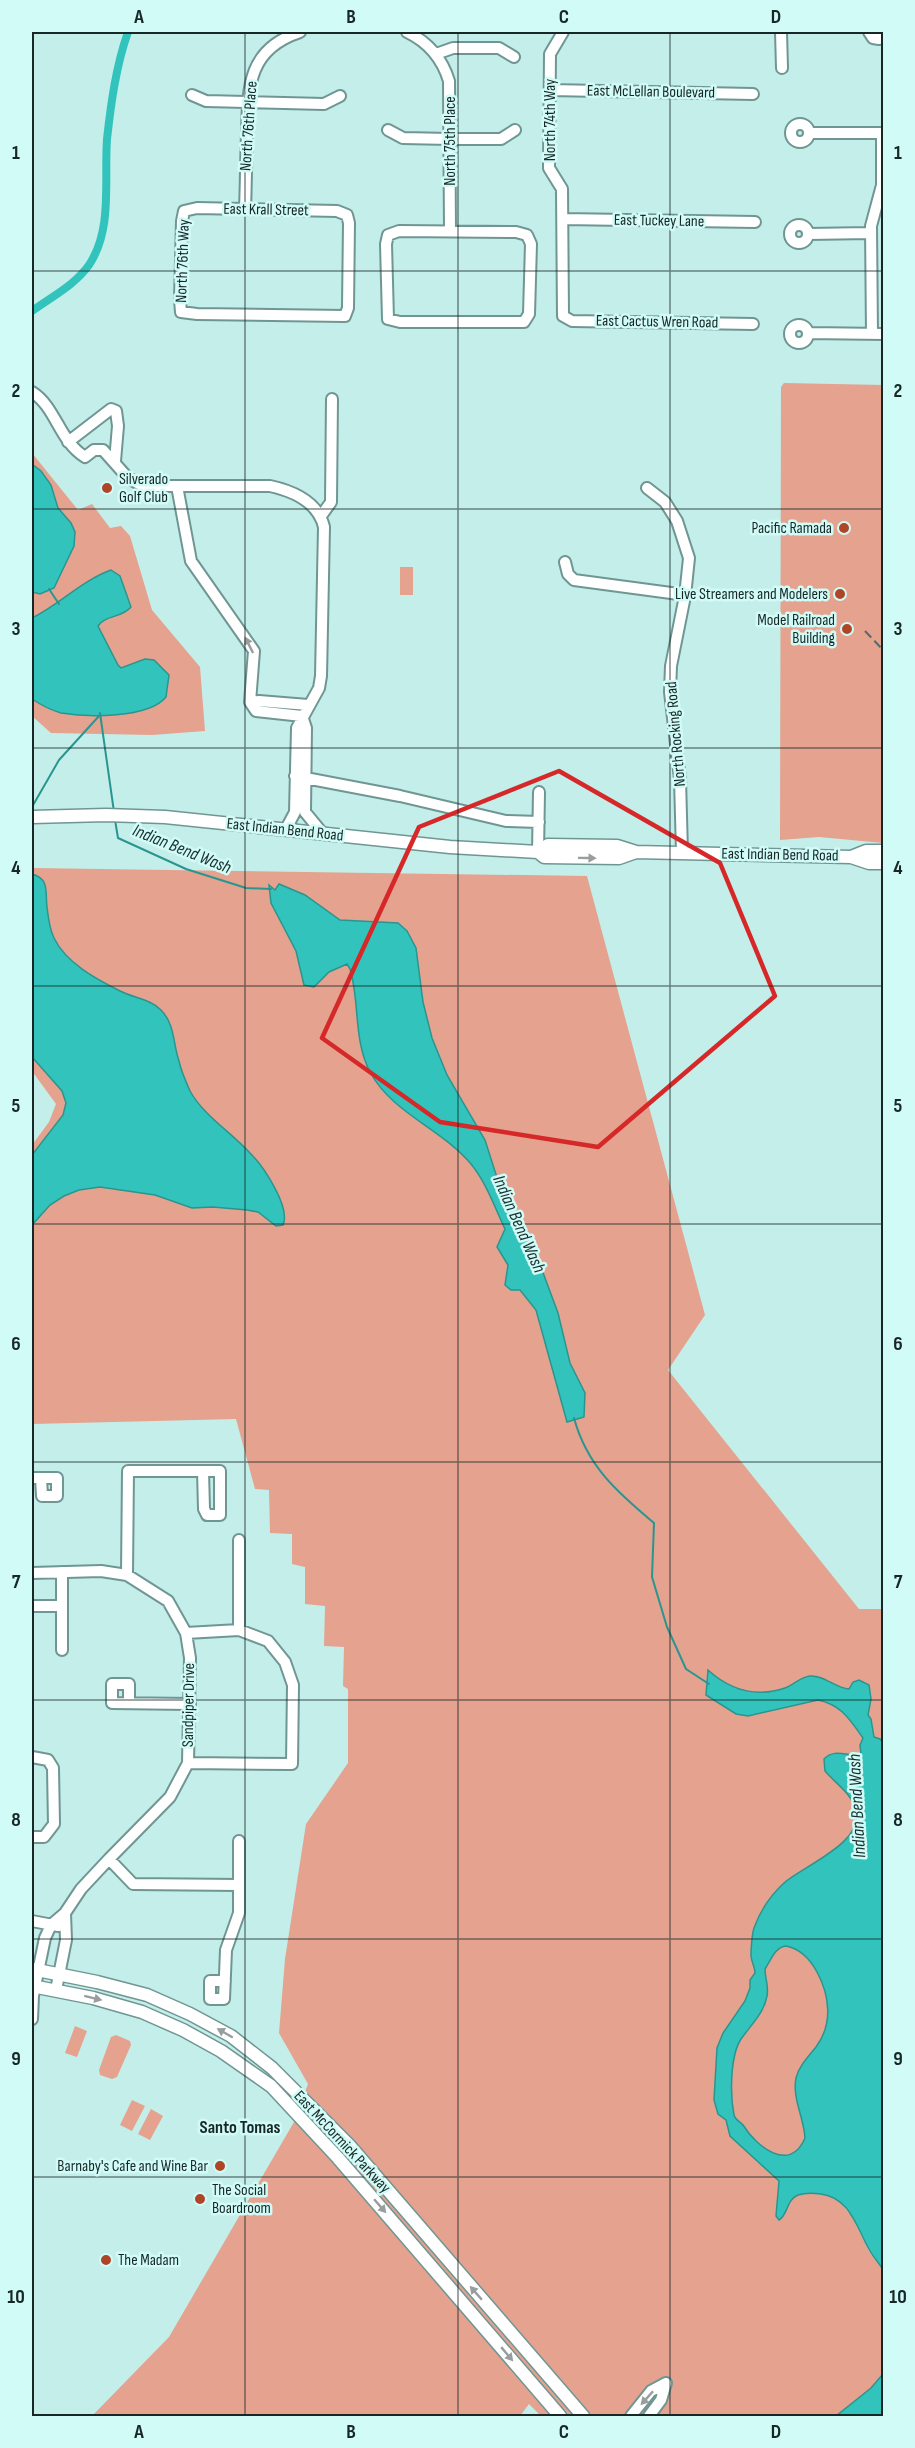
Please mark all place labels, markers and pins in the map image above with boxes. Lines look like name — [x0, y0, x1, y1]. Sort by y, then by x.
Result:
place label: Silverado Golf Club — [119, 470, 168, 507]
marker: Silverado Golf Club — [100, 481, 114, 495]
place label: Pacific Ramada — [751, 519, 832, 538]
marker: Pacific Ramada — [837, 521, 851, 535]
place label: Live Streamers and Modelers — [675, 585, 828, 604]
marker: Live Streamers and Modelers — [833, 587, 847, 601]
place label: Model Railroad Building — [757, 611, 835, 648]
marker: Model Railroad Building — [840, 622, 854, 636]
place label: Barnaby's Cafe and Wine Bar — [57, 2157, 208, 2176]
marker: Barnaby's Cafe and Wine Bar — [213, 2159, 227, 2173]
place label: The Social Boardroom — [212, 2181, 271, 2218]
marker: The Social Boardroom — [193, 2192, 207, 2206]
place label: The Madam — [118, 2251, 179, 2270]
marker: The Madam — [99, 2253, 113, 2267]

